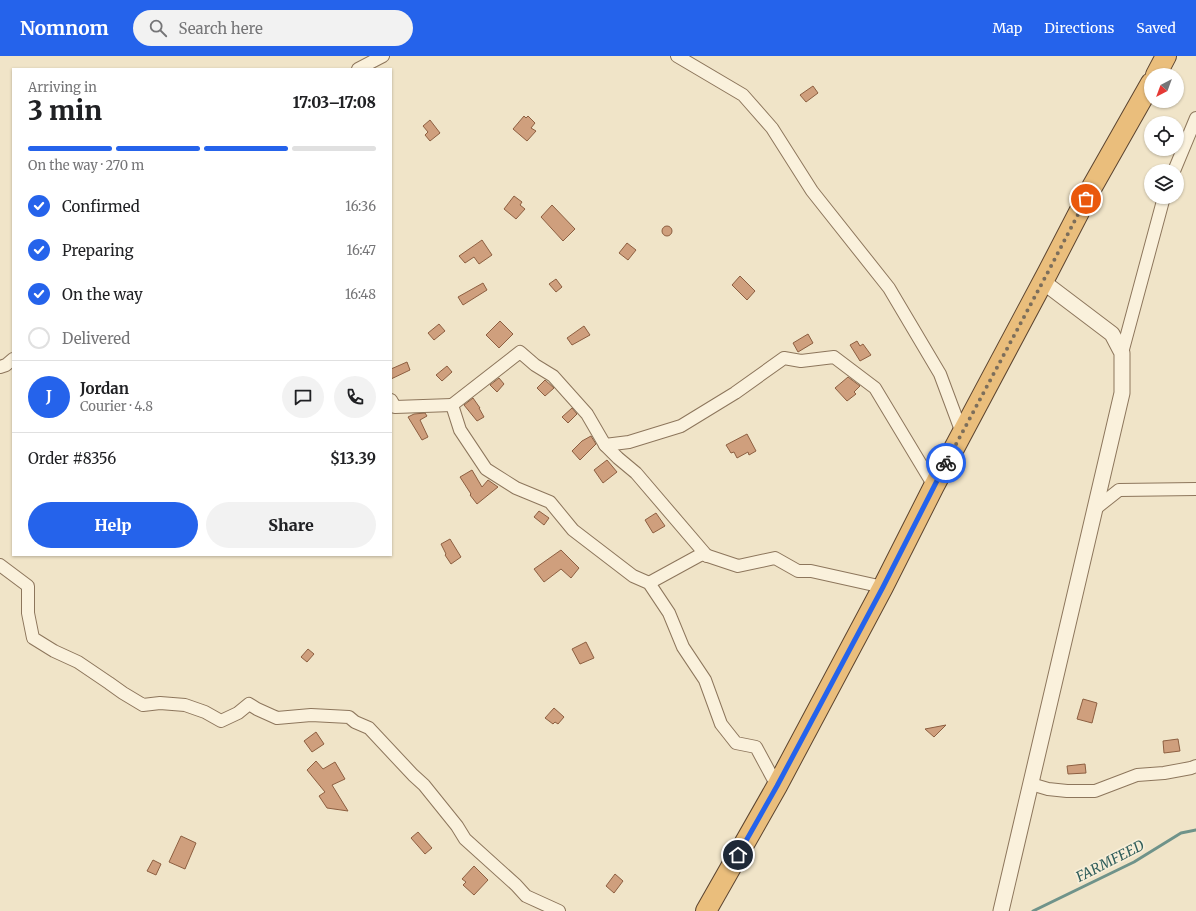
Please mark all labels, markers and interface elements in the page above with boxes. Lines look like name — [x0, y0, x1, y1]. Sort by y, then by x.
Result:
search box — [133, 10, 413, 46]
text: Nomnom — [20, 16, 109, 40]
icon: search — [147, 17, 169, 39]
text: Search here — [179, 19, 263, 38]
text: Map — [992, 19, 1022, 37]
text: Directions — [1044, 19, 1114, 37]
text: Saved — [1136, 19, 1176, 37]
north arrow — [1144, 68, 1184, 108]
map controls — [1144, 68, 1184, 204]
text: Arriving in — [28, 79, 97, 96]
text: 17:03–17:08 — [293, 93, 376, 112]
text: 3 min — [28, 94, 102, 127]
button: locate — [1144, 116, 1184, 156]
text: On the way · 270 m — [28, 157, 144, 174]
button: layers — [1144, 164, 1184, 204]
pin — [1069, 182, 1103, 216]
icon: bag — [1075, 188, 1097, 210]
icon: check — [28, 195, 50, 217]
text: Confirmed — [62, 197, 140, 216]
text: 16:36 — [345, 198, 376, 215]
icon: check — [28, 239, 50, 261]
text: Preparing — [62, 241, 134, 260]
text: 16:47 — [347, 242, 376, 259]
icon: check — [28, 283, 50, 305]
text: On the way — [62, 285, 143, 304]
text: 16:48 — [345, 286, 376, 303]
text: Delivered — [62, 329, 130, 348]
button: chat — [282, 376, 324, 418]
button: phone — [334, 376, 376, 418]
text: Jordan — [80, 379, 129, 398]
text: J — [46, 387, 52, 406]
text: Courier · 4.8 — [80, 398, 153, 415]
courier — [926, 443, 966, 483]
text: Order #8356 — [28, 449, 116, 468]
text: $13.39 — [330, 449, 376, 468]
icon: bike — [935, 452, 957, 474]
button: Help — [28, 502, 198, 548]
button: Share — [206, 502, 376, 548]
water label: FARMFEED — [1072, 836, 1147, 886]
pin — [721, 838, 755, 872]
icon: home — [727, 844, 749, 866]

